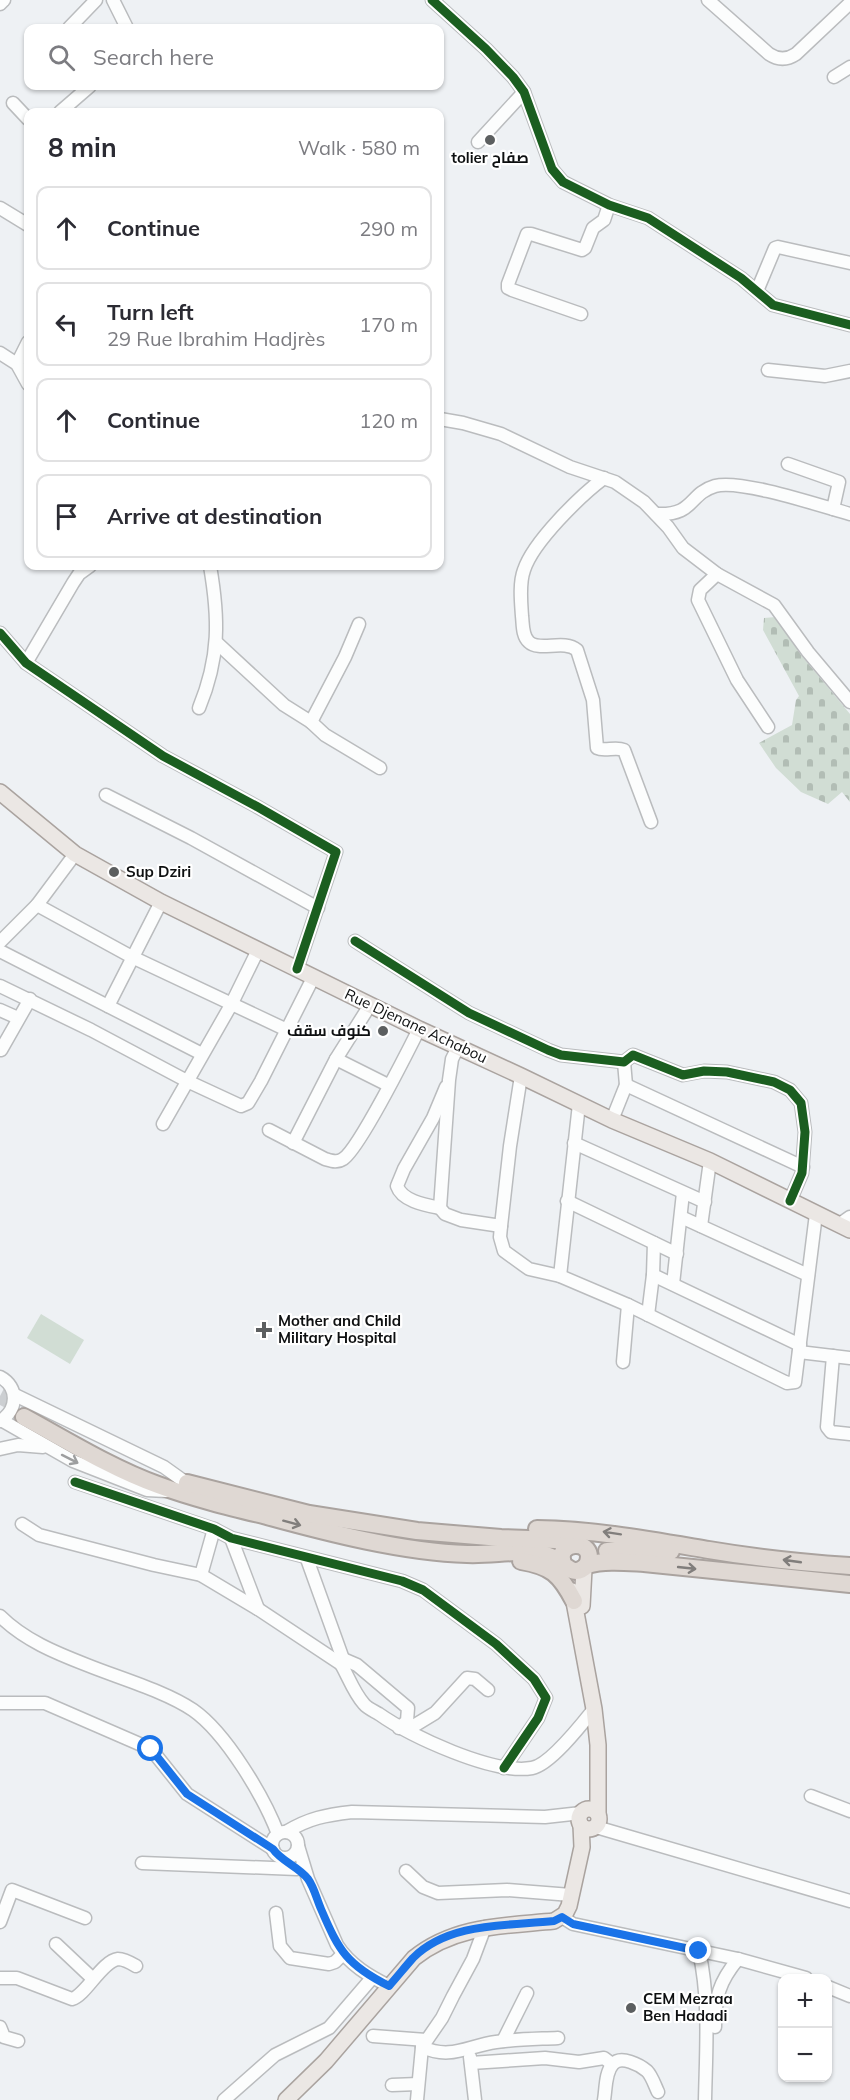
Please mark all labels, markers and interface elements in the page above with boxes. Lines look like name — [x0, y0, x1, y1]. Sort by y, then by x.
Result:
search box — [24, 24, 444, 90]
icon: search — [45, 41, 78, 74]
text: Search here — [93, 43, 214, 71]
text: 8 min — [48, 131, 117, 164]
marker: tolier صفاح — [483, 133, 497, 147]
text: Walk · 580 m — [298, 135, 420, 160]
place label: tolier صفاح — [451, 148, 529, 168]
icon: ahead — [50, 212, 83, 245]
text: Continue — [107, 214, 200, 242]
text: 290 m — [359, 216, 418, 241]
text: Turn left — [107, 298, 194, 326]
icon: left — [50, 308, 83, 341]
text: 170 m — [359, 312, 418, 337]
text: 29 Rue Ibrahim Hadjrès — [107, 326, 325, 351]
icon: ahead — [50, 404, 83, 437]
text: Continue — [107, 406, 200, 434]
text: 120 m — [359, 408, 418, 433]
icon: arrive — [50, 500, 83, 533]
text: Arrive at destination — [107, 502, 322, 530]
place label: Sup Dziri — [126, 862, 191, 881]
marker: Sup Dziri — [107, 865, 121, 879]
street label: Rue Djenane Achabou — [342, 984, 491, 1067]
place label: كنوف سقف — [287, 1021, 371, 1040]
marker: كنوف سقف — [376, 1024, 390, 1038]
place label: Mother and Child Military Hospital — [278, 1311, 401, 1347]
marker: Mother and Child Military Hospital — [255, 1321, 273, 1339]
one-way arrow — [61, 1453, 78, 1465]
one-way arrow — [282, 1518, 301, 1529]
one-way arrow — [603, 1528, 622, 1539]
one-way arrow — [782, 1556, 802, 1567]
one-way arrow — [676, 1563, 696, 1574]
route start — [137, 1735, 163, 1761]
route end — [685, 1937, 711, 1963]
map controls — [778, 1974, 832, 2082]
button: + — [778, 1974, 832, 2028]
place label: CEM Mezraa Ben Hadadi — [643, 1989, 733, 2025]
marker: CEM Mezraa Ben Hadadi — [624, 2001, 638, 2015]
button: − — [778, 2028, 832, 2082]

